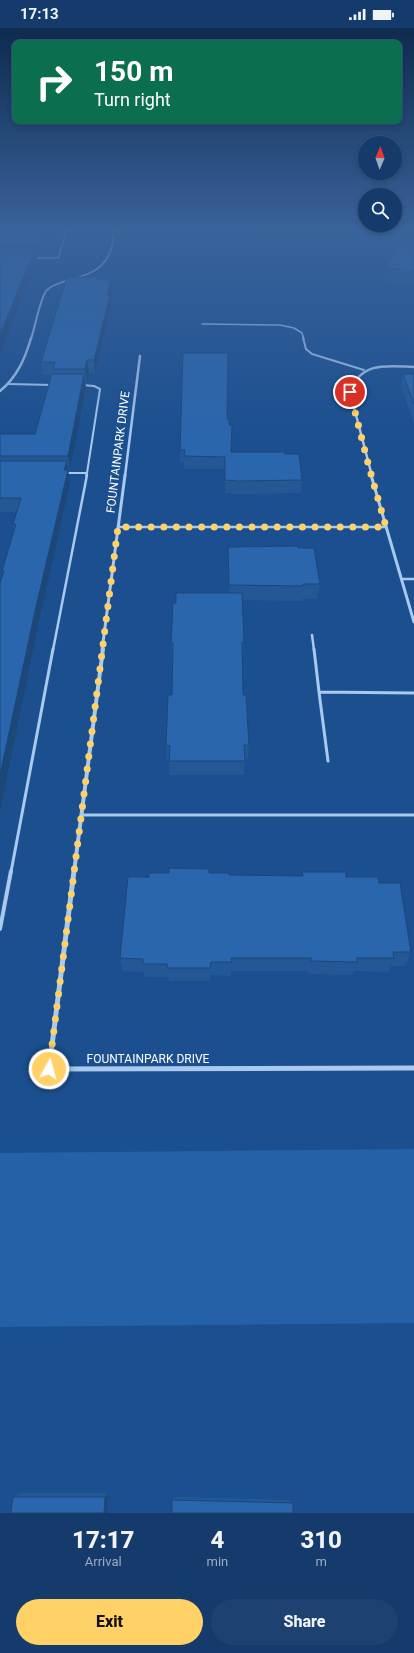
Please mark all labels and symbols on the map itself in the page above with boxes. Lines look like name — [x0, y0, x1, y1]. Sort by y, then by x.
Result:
north arrow — [358, 136, 402, 180]
pin — [333, 375, 367, 409]
street label: FOUNTAINPARK DRIVE — [104, 390, 132, 514]
position arrow — [28, 1048, 70, 1090]
street label: FOUNTAINPARK DRIVE — [87, 1052, 210, 1066]

